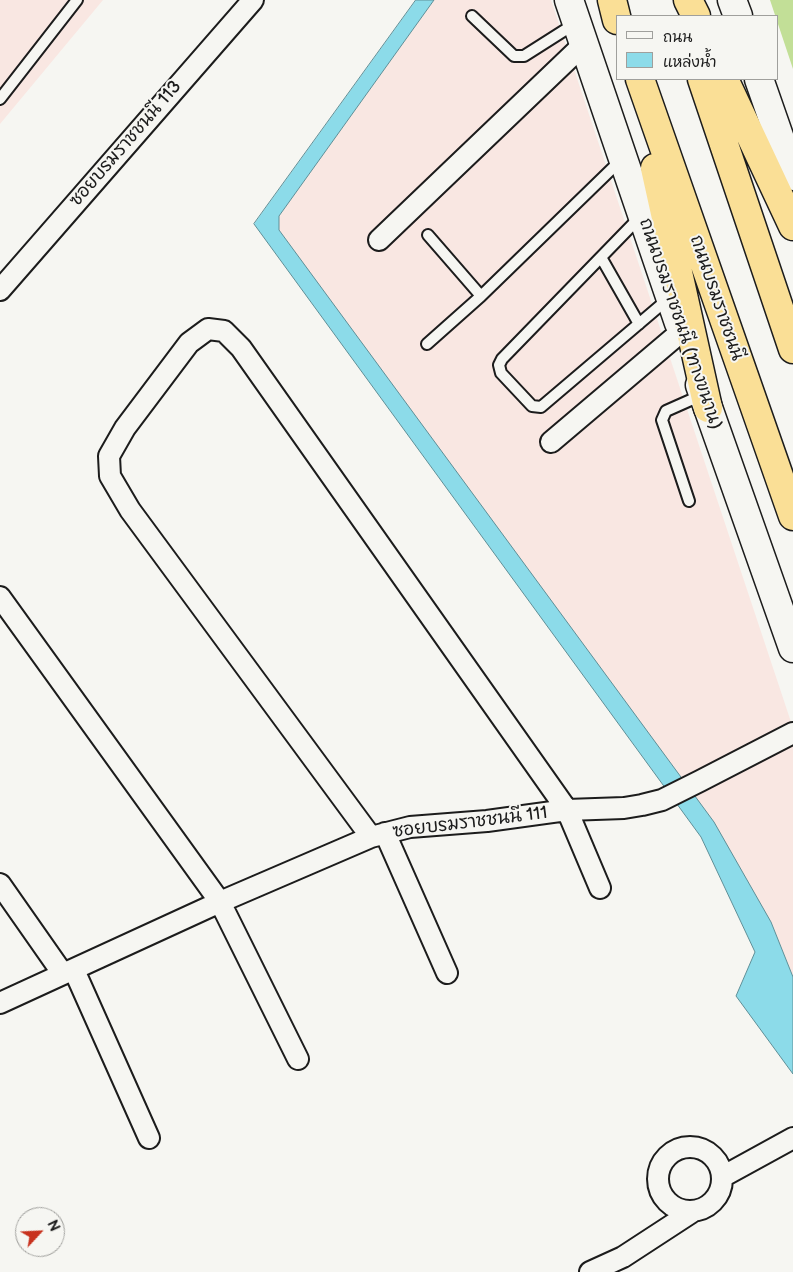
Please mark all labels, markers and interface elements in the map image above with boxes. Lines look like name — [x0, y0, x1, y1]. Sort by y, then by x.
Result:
legend — [616, 15, 778, 80]
text: ถนน — [663, 28, 692, 47]
text: แหล่งน้ำ — [663, 53, 717, 72]
street label: ซอยบรมราชชนนี 113 — [65, 77, 187, 211]
street label: ถนนบรมราชชนนี (ทางขนาน) — [634, 216, 726, 432]
street label: ถนนบรมราชชนนี — [684, 232, 748, 364]
street label: ซอยบรมราชชนนี 111 — [391, 803, 549, 843]
north arrow — [15, 1207, 65, 1257]
text: N — [43, 1218, 63, 1234]

